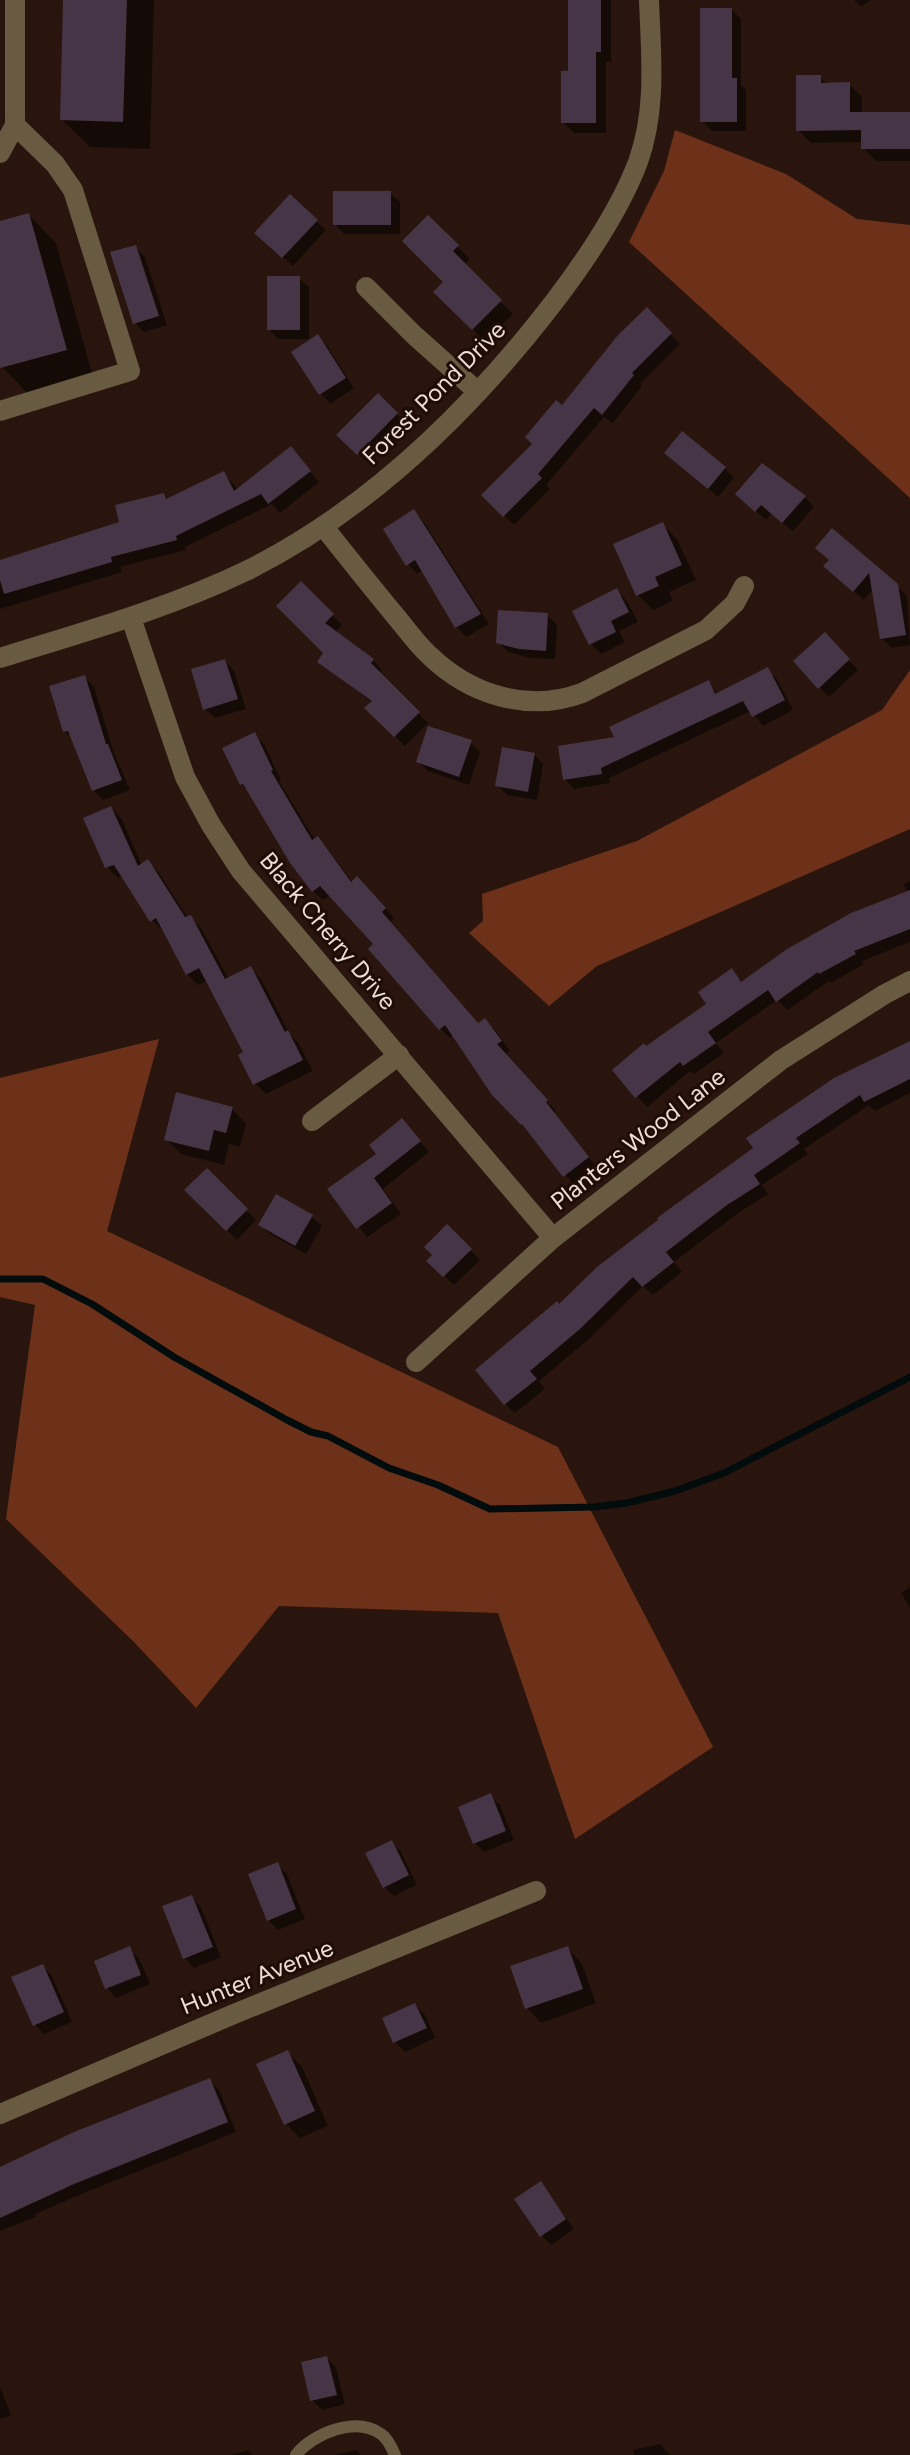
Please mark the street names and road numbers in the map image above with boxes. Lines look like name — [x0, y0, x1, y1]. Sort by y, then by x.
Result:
street label: Forest Pond Drive — [356, 315, 511, 470]
street label: Black Cherry Drive — [254, 846, 403, 1015]
street label: Planters Wood Lane — [545, 1062, 731, 1216]
street label: Hunter Avenue — [176, 1933, 337, 2020]

